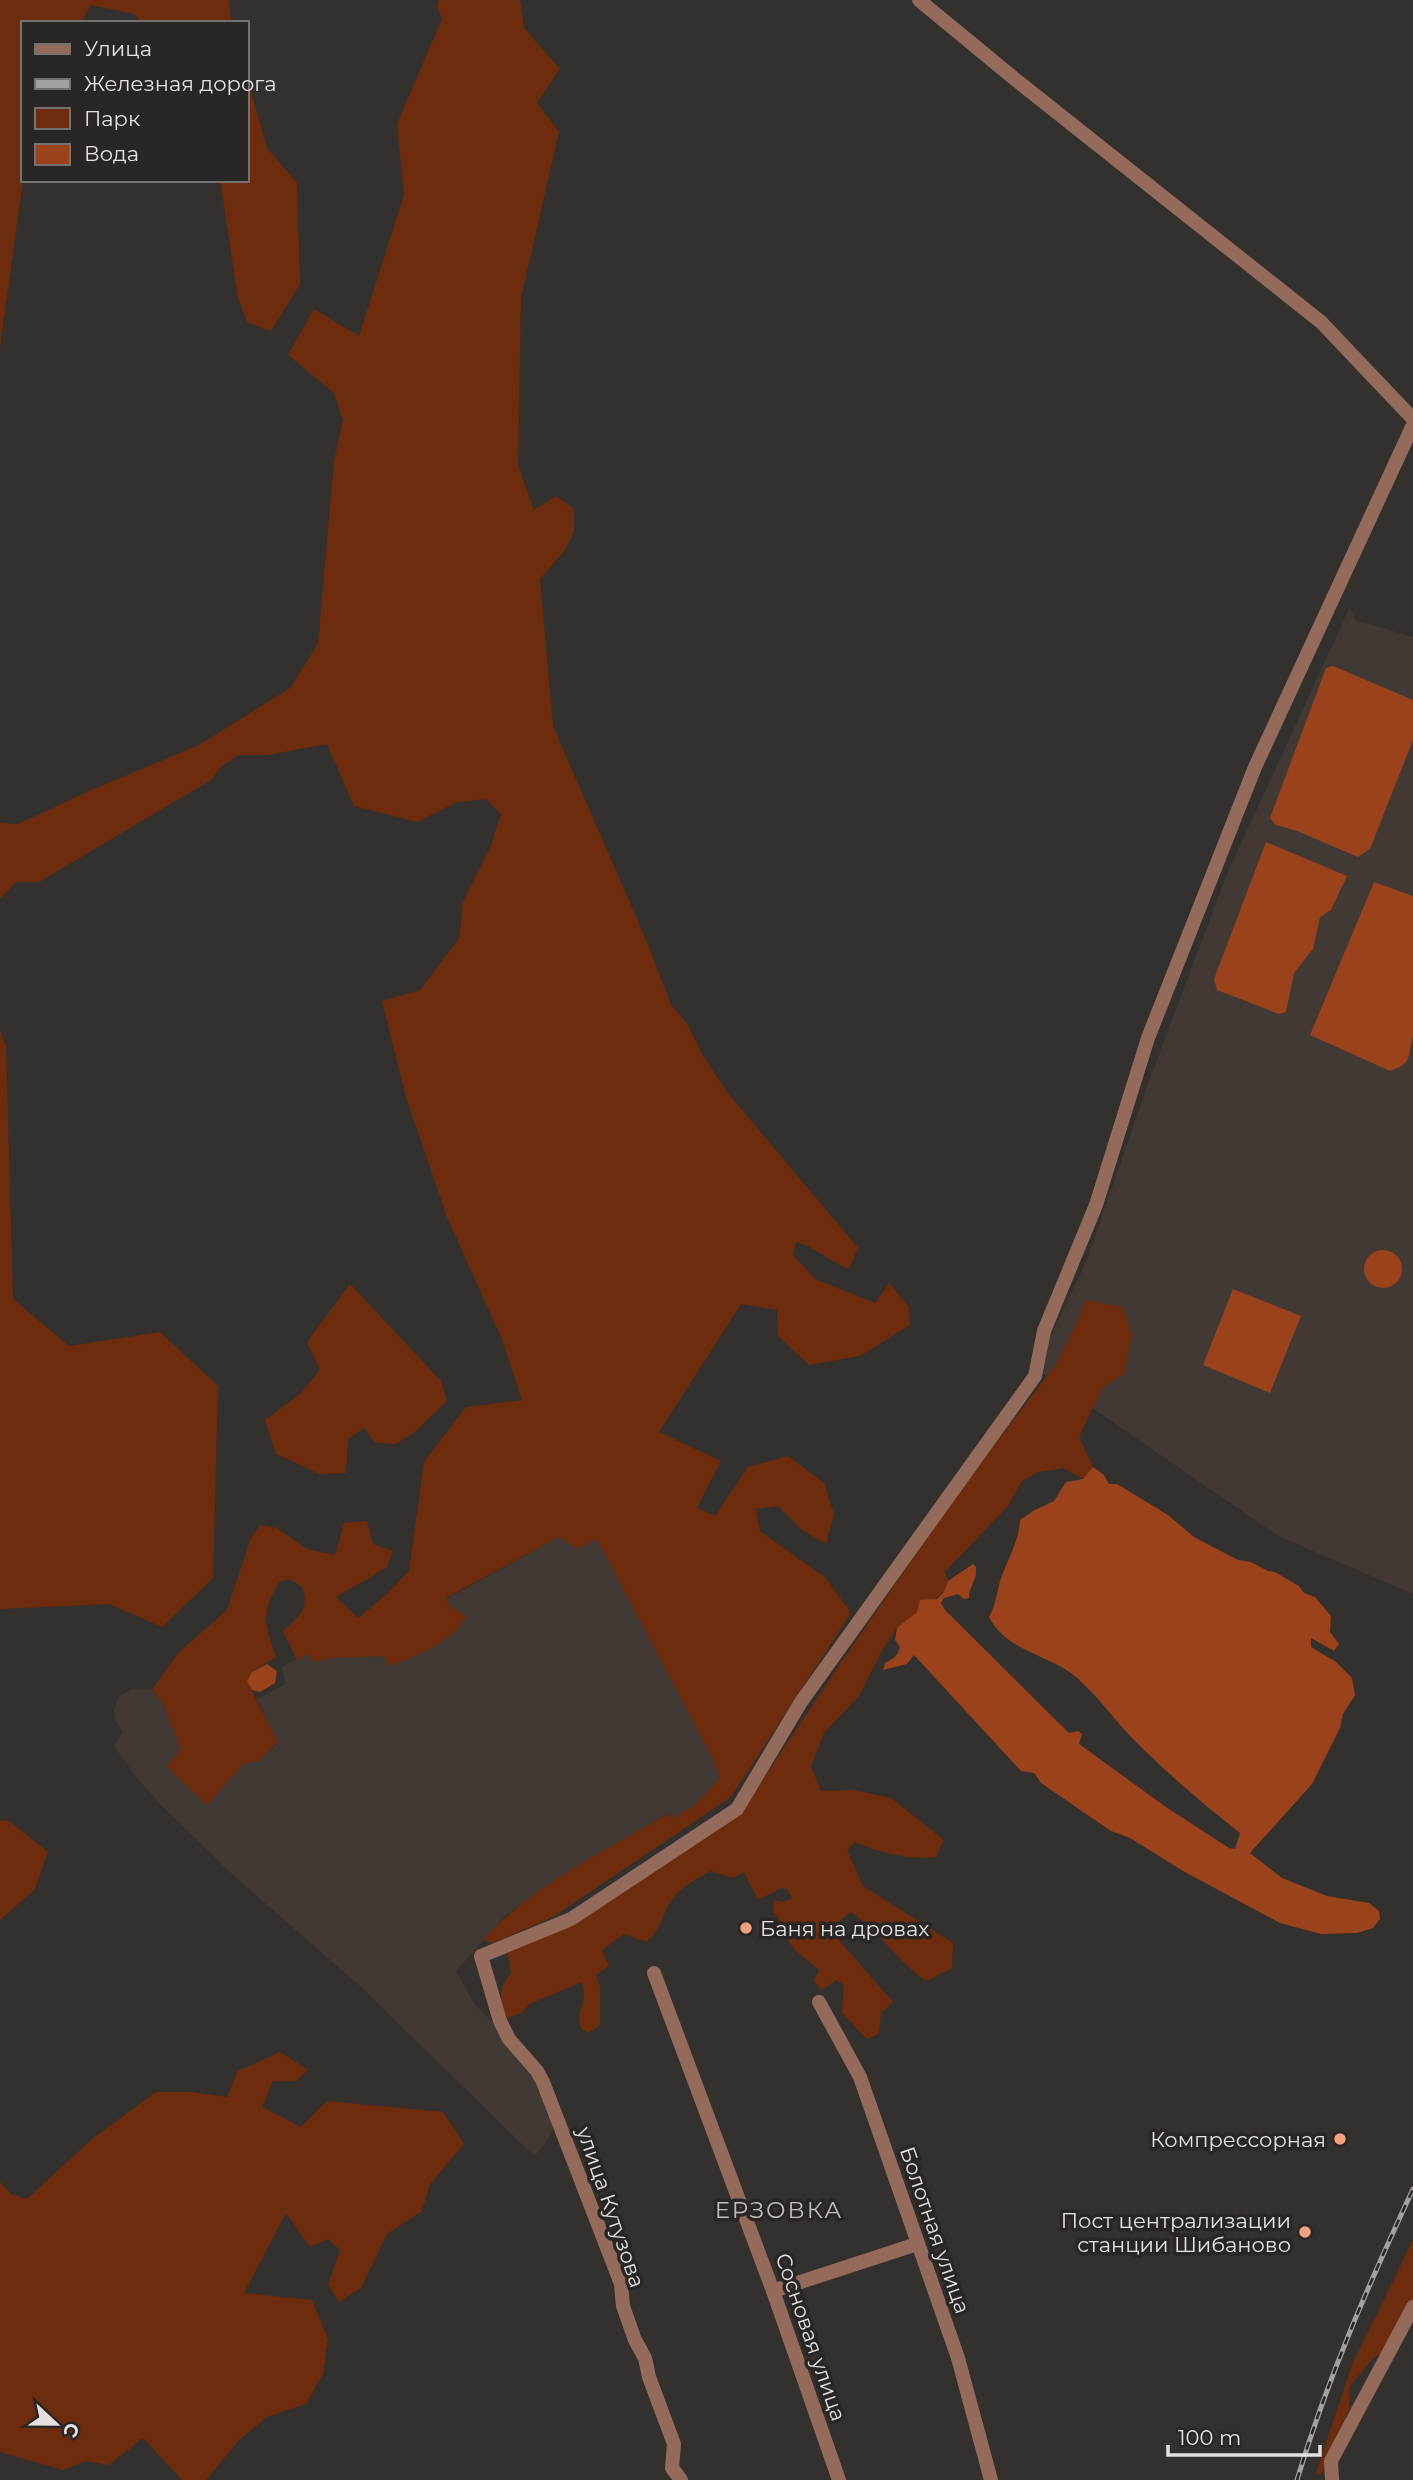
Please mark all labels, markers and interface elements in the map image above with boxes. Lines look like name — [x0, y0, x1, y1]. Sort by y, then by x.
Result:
legend — [21, 21, 248, 182]
text: Улица — [84, 36, 152, 61]
text: Железная дорога — [84, 71, 276, 96]
text: Парк — [84, 106, 140, 131]
text: Вода — [84, 141, 139, 166]
place label: Баня на дровах — [760, 1916, 929, 1941]
marker: Баня на дровах — [738, 1920, 754, 1936]
street label: улица Кутузова — [571, 2122, 650, 2291]
place label: Компрессорная — [1150, 2127, 1326, 2152]
marker: Компрессорная — [1332, 2131, 1348, 2147]
street label: Болотная улица — [895, 2143, 975, 2317]
district label: ЕРЗОВКА — [715, 2196, 843, 2224]
place label: Пост централизации станции Шибаново — [1061, 2208, 1291, 2257]
marker: Пост централизации станции Шибаново — [1297, 2224, 1313, 2240]
street label: Сосновая улица — [771, 2250, 851, 2424]
north arrow — [21, 2389, 91, 2459]
scale bar — [1168, 2414, 1320, 2458]
text: С — [58, 2419, 85, 2441]
text: 100 m — [1178, 2425, 1241, 2450]

